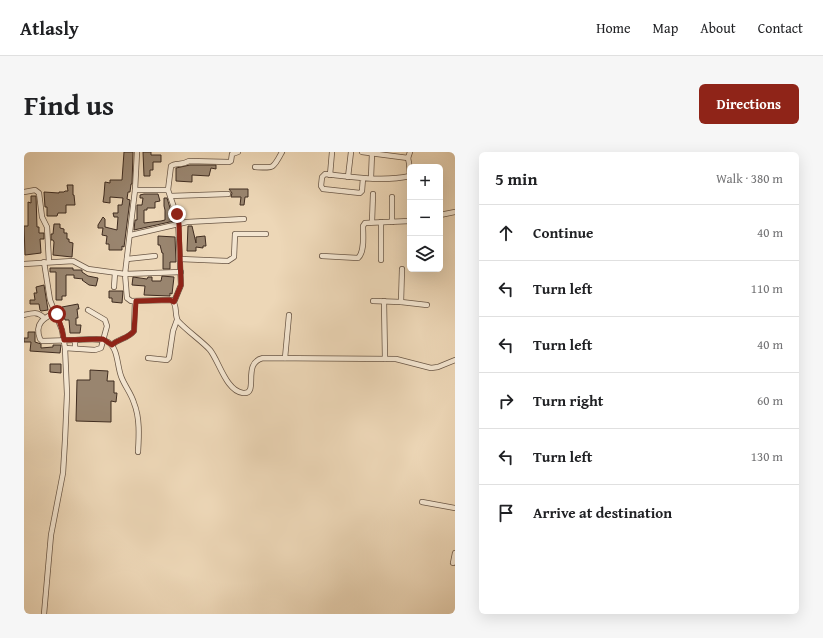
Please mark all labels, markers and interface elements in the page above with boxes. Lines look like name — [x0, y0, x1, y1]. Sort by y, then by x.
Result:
text: Atlasly — [20, 14, 79, 42]
text: Home — [596, 18, 631, 38]
text: Map — [653, 18, 678, 38]
text: About — [700, 18, 736, 38]
text: Contact — [758, 18, 803, 38]
text: Find us — [24, 84, 114, 125]
button: Directions — [699, 84, 799, 124]
map controls — [407, 164, 443, 272]
button: + — [407, 164, 443, 200]
text: 5 min — [495, 166, 537, 191]
text: Walk · 380 m — [716, 169, 783, 188]
button: − — [407, 200, 443, 236]
route end — [168, 205, 186, 223]
icon: ahead — [495, 222, 517, 244]
text: Continue — [533, 222, 594, 243]
text: 40 m — [757, 223, 783, 242]
button: layers — [407, 236, 443, 272]
icon: left — [495, 278, 517, 300]
text: Turn left — [533, 278, 592, 299]
text: 110 m — [751, 279, 783, 298]
route start — [48, 305, 66, 323]
icon: left — [495, 334, 517, 356]
text: Turn left — [533, 334, 592, 355]
text: 40 m — [757, 335, 783, 354]
icon: right — [495, 390, 517, 412]
text: Turn right — [533, 390, 604, 411]
text: 60 m — [757, 391, 783, 410]
icon: left — [495, 446, 517, 468]
text: Turn left — [533, 446, 592, 467]
text: 130 m — [751, 447, 783, 466]
icon: arrive — [495, 502, 517, 524]
text: Arrive at destination — [533, 502, 672, 523]

